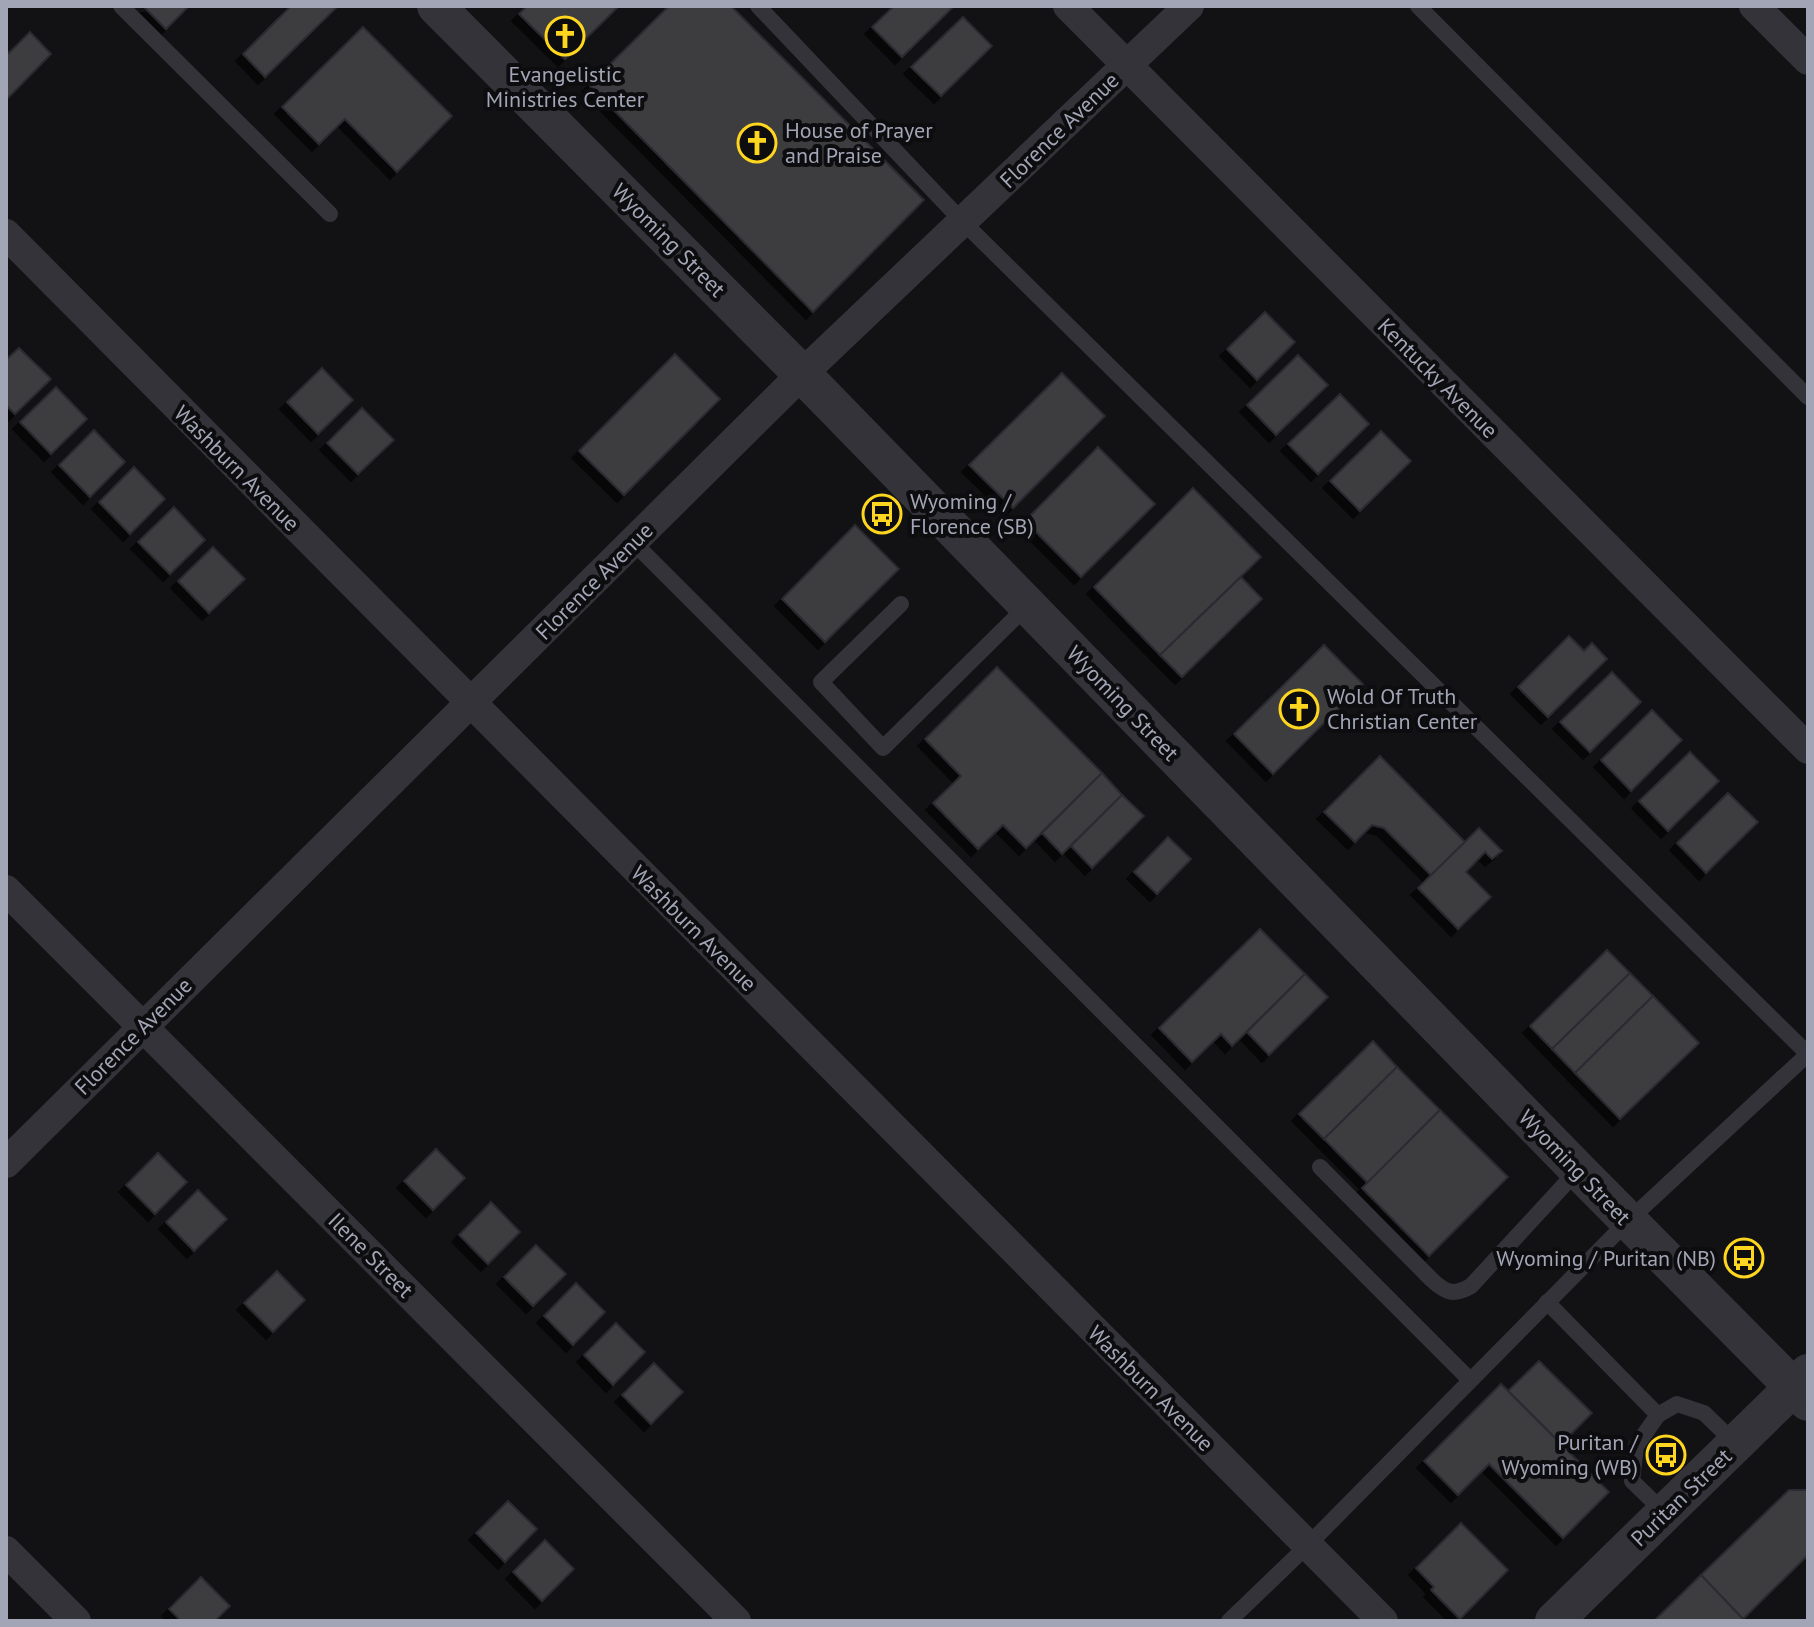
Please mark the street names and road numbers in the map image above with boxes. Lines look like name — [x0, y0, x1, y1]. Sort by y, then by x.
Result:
street label: Florence Avenue — [994, 66, 1124, 194]
street label: Wyoming Street — [606, 177, 732, 303]
street label: Kentucky Avenue — [1372, 312, 1504, 444]
street label: Washburn Avenue — [168, 399, 306, 537]
street label: Florence Avenue — [529, 516, 659, 646]
street label: Wyoming Street — [1061, 640, 1185, 767]
street label: Washburn Avenue — [625, 859, 763, 997]
street label: Florence Avenue — [68, 971, 198, 1101]
street label: Wyoming Street — [1513, 1104, 1637, 1231]
street label: Ilene Street — [322, 1206, 420, 1304]
street label: Washburn Avenue — [1082, 1319, 1220, 1457]
street label: Puritan Street — [1625, 1442, 1738, 1552]

